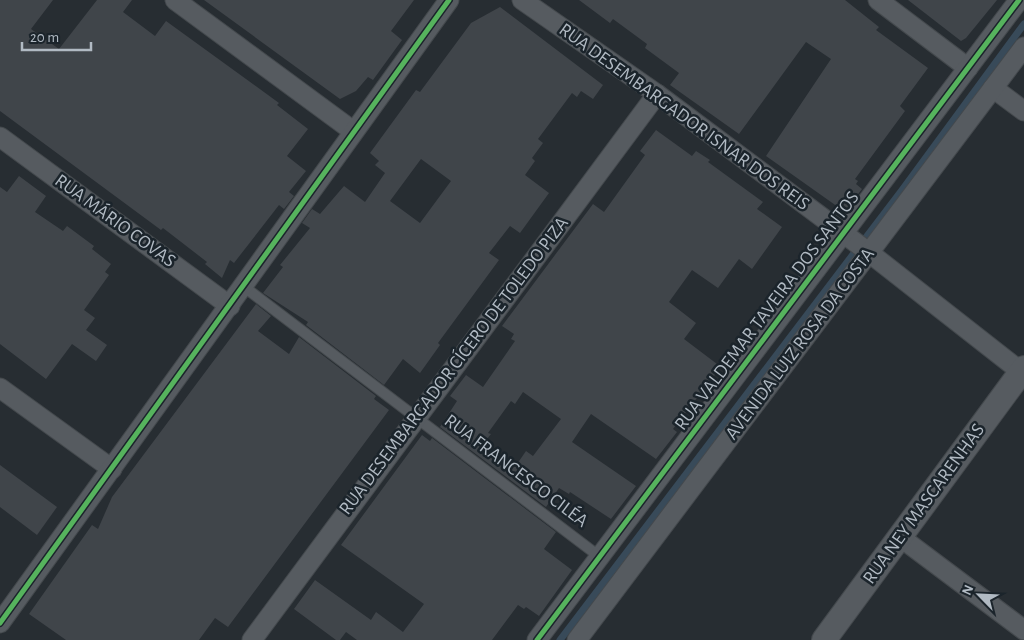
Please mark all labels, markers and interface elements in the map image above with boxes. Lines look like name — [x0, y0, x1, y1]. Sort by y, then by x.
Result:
scale bar — [22, 20, 91, 52]
street label: RUA DESEMBARGADOR ISNAR DOS REIS — [555, 20, 813, 214]
text: 20 m — [30, 30, 59, 45]
street label: RUA MÁRIO COVAS — [51, 169, 180, 271]
street label: RUA VALDEMAR TAVEIRA DOS SANTOS — [671, 188, 863, 434]
street label: RUA DESEMBARGADOR CÍCERO DE TOLEDO PIZA — [334, 212, 572, 518]
street label: AVENIDA LUIZ ROSA DA COSTA — [722, 245, 878, 443]
street label: RUA FRANCESCO CILÉA — [441, 409, 593, 531]
street label: RUA NEY MASCARENHAS — [858, 419, 990, 589]
north arrow — [954, 570, 1004, 620]

